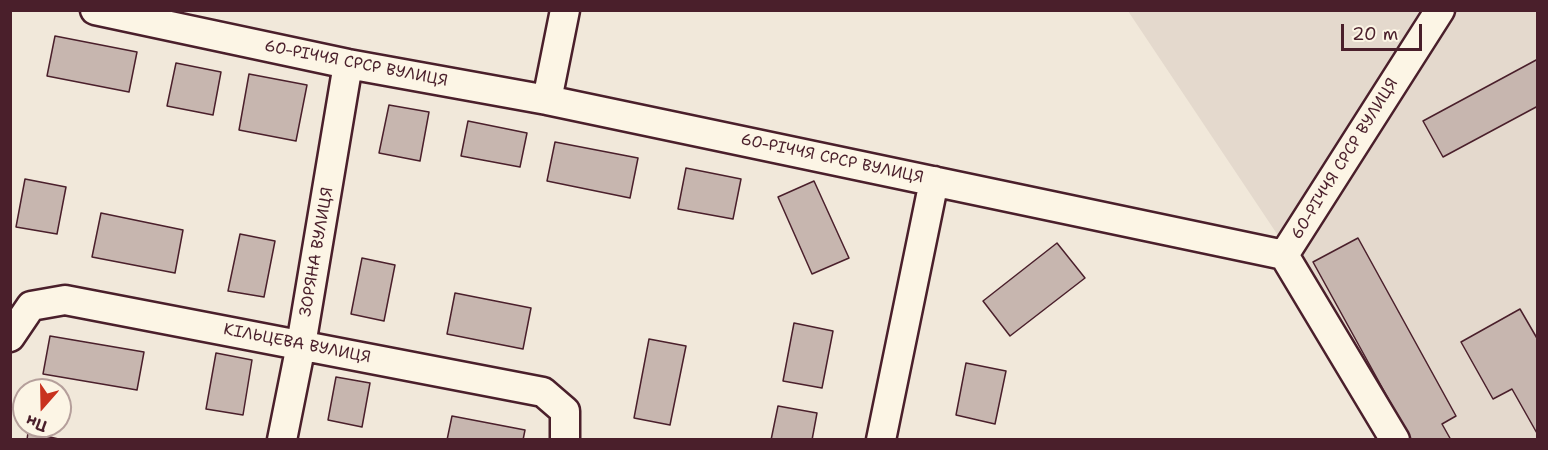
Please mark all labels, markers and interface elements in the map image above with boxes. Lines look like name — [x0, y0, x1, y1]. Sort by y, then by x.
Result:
scale bar — [1344, 12, 1425, 50]
text: 20 m — [1352, 22, 1398, 46]
street label: 60-РІЧЧЯ СРСР ВУЛИЦЯ — [263, 37, 449, 91]
street label: 60-РІЧЧЯ СРСР ВУЛИЦЯ — [1288, 75, 1402, 243]
street label: 60-РІЧЧЯ СРСР ВУЛИЦЯ — [739, 130, 925, 188]
street label: ЗОРЯНА ВУЛИЦЯ — [296, 186, 338, 318]
street label: КІЛЬЦЕВА ВУЛИЦЯ — [222, 320, 372, 368]
north arrow — [12, 378, 72, 438]
text: Пн — [23, 410, 50, 437]

